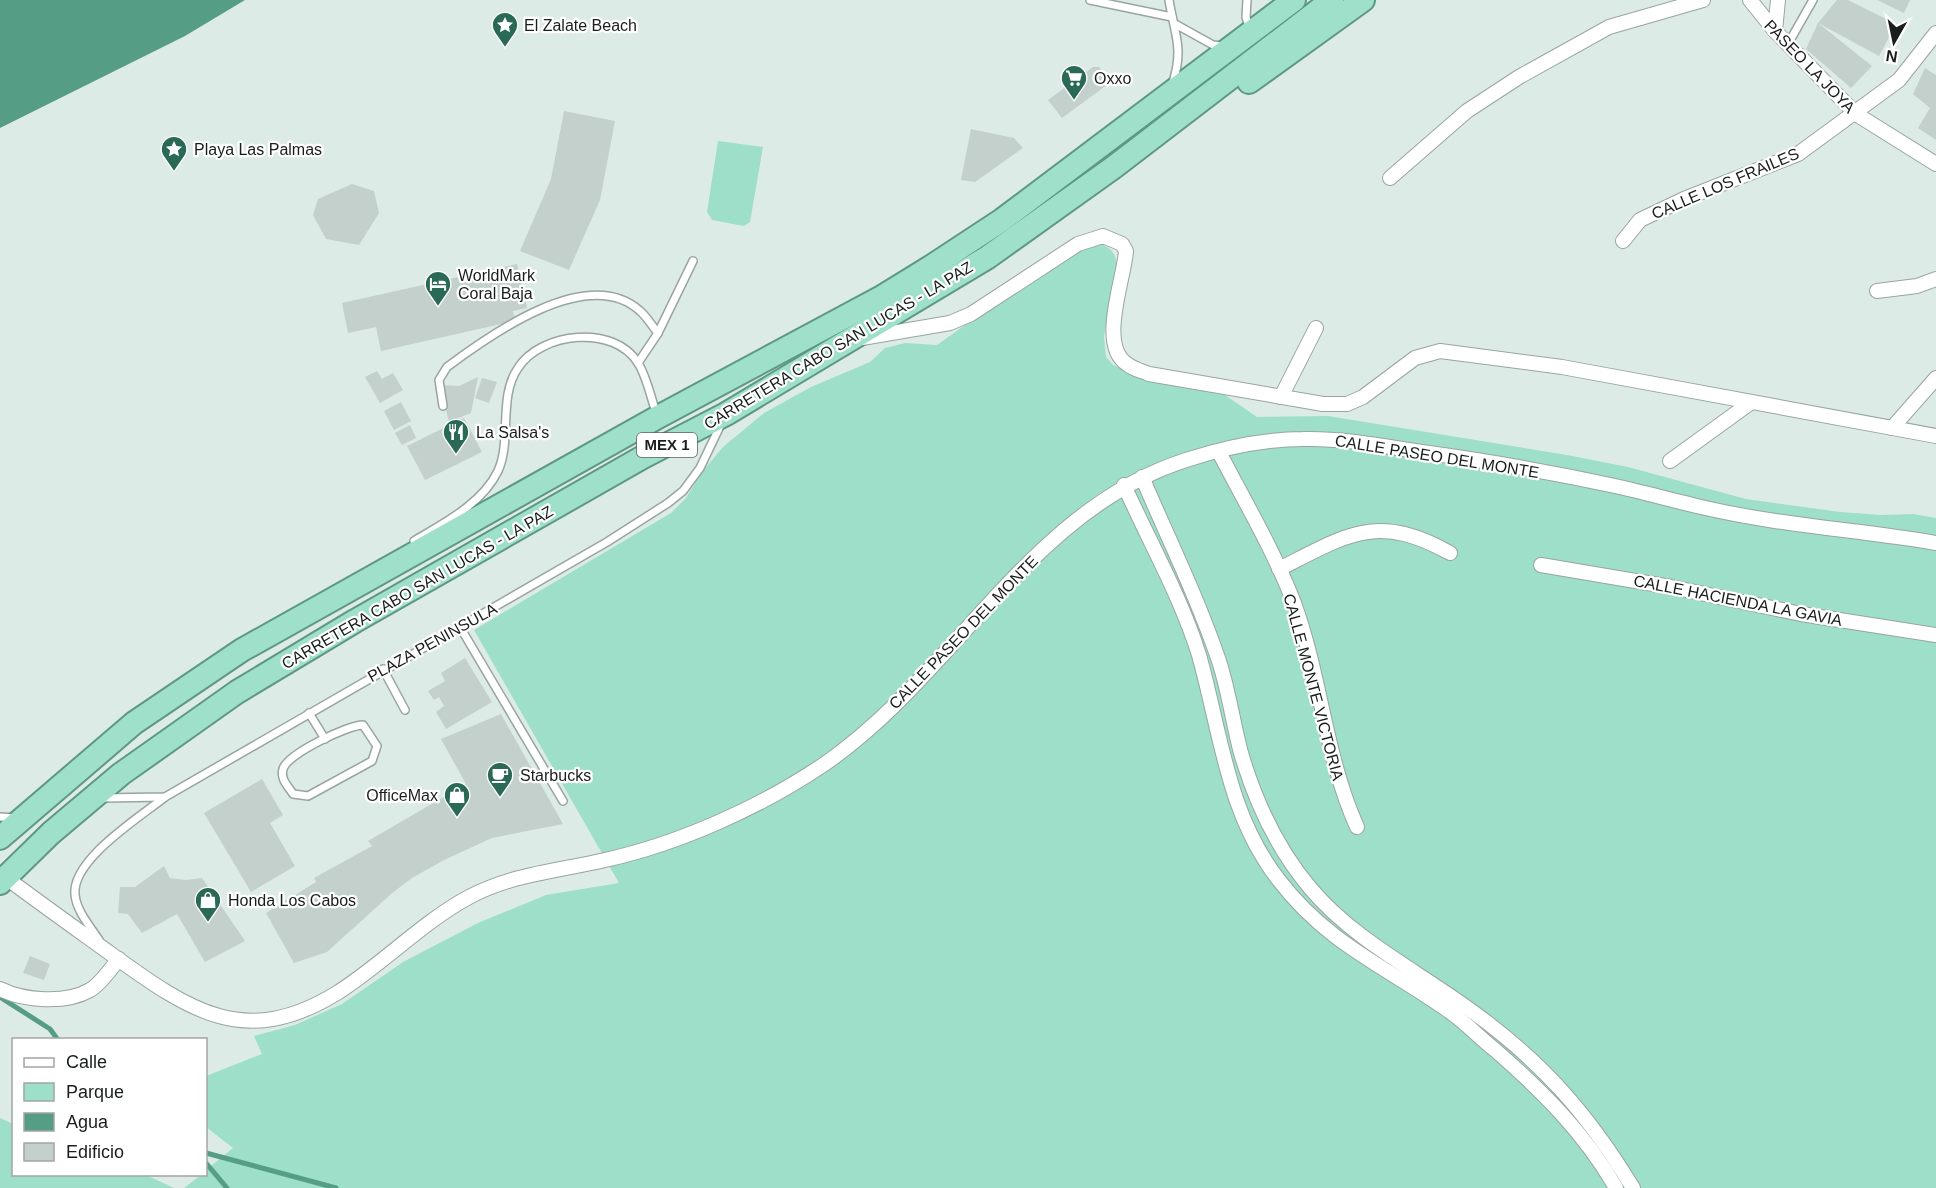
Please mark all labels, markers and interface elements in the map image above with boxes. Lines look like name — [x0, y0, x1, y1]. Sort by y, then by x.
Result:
place icon: El Zalate Beach — [490, 10, 520, 48]
north arrow — [1864, 12, 1924, 72]
place label: El Zalate Beach — [524, 17, 637, 34]
street label: PASEO LA JOYA — [1761, 17, 1858, 116]
text: N — [1885, 47, 1899, 66]
supermarket icon: Oxxo — [1059, 63, 1089, 101]
place label: Oxxo — [1094, 70, 1131, 87]
place icon: Playa Las Palmas — [159, 134, 189, 172]
place label: Playa Las Palmas — [194, 141, 322, 158]
street label: CALLE LOS FRAILES — [1649, 145, 1801, 222]
street label: CARRETERA CABO SAN LUCAS - LA PAZ — [701, 258, 976, 433]
place label: WorldMark Coral Baja — [458, 267, 536, 302]
hotel icon: WorldMark Coral Baja — [423, 269, 453, 307]
restaurant icon: La Salsa's — [441, 417, 471, 455]
place label: La Salsa's — [476, 424, 549, 441]
street label: CALLE PASEO DEL MONTE — [1334, 432, 1540, 481]
road number: MEX 1 — [637, 433, 697, 457]
street label: CARRETERA CABO SAN LUCAS - LA PAZ — [279, 502, 556, 672]
street label: CALLE PASEO DEL MONTE — [886, 552, 1041, 712]
street label: CALLE HACIENDA LA GAVIA — [1632, 572, 1844, 629]
street label: CALLE MONTE VICTORIA — [1280, 592, 1347, 783]
street label: PLAZA PENINSULA — [365, 600, 500, 685]
cafe icon: Starbucks — [485, 760, 515, 798]
place label: Starbucks — [520, 767, 591, 784]
shop icon: OfficeMax — [442, 780, 472, 818]
place label: OfficeMax — [366, 787, 438, 804]
shop icon: Honda Los Cabos — [193, 885, 223, 923]
place label: Honda Los Cabos — [228, 892, 356, 909]
legend — [12, 1038, 207, 1176]
text: Calle — [66, 1052, 107, 1072]
text: Parque — [66, 1082, 124, 1102]
text: Agua — [66, 1112, 109, 1132]
text: Edificio — [66, 1142, 124, 1162]

